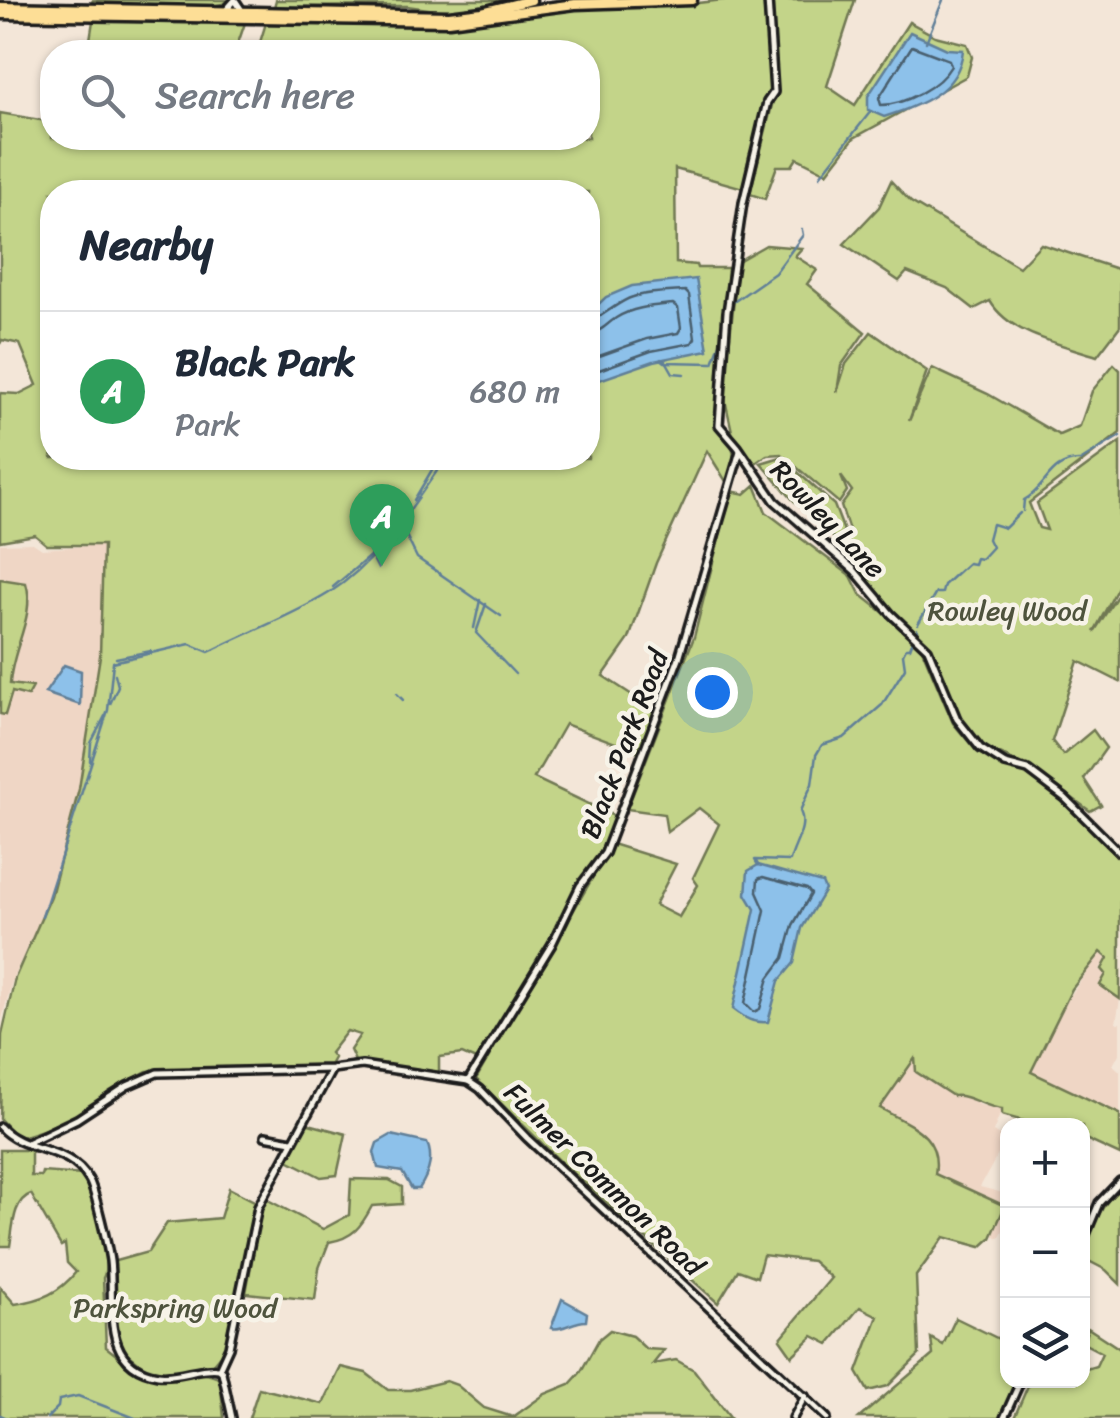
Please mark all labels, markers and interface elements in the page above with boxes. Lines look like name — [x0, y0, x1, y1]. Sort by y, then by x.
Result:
search box — [40, 40, 600, 150]
text: Search here — [155, 62, 355, 129]
icon: search — [75, 68, 130, 123]
text: Nearby — [80, 208, 213, 282]
text: Black Park — [175, 329, 355, 396]
text: A — [102, 363, 123, 420]
text: 680 m — [469, 363, 560, 420]
text: Park — [175, 396, 241, 453]
street label: Rowley Lane — [758, 448, 898, 590]
pin: A — [350, 484, 414, 566]
park label: Rowley Wood — [928, 586, 1089, 635]
street label: Black Park Road — [565, 640, 683, 846]
your location — [687, 667, 738, 718]
street label: Fulmer Common Road — [492, 1070, 718, 1290]
map controls — [1000, 1118, 1090, 1388]
button: + — [1000, 1118, 1090, 1208]
button: − — [1000, 1208, 1090, 1298]
park label: Parkspring Wood — [73, 1283, 279, 1332]
button: layers — [1000, 1298, 1090, 1388]

